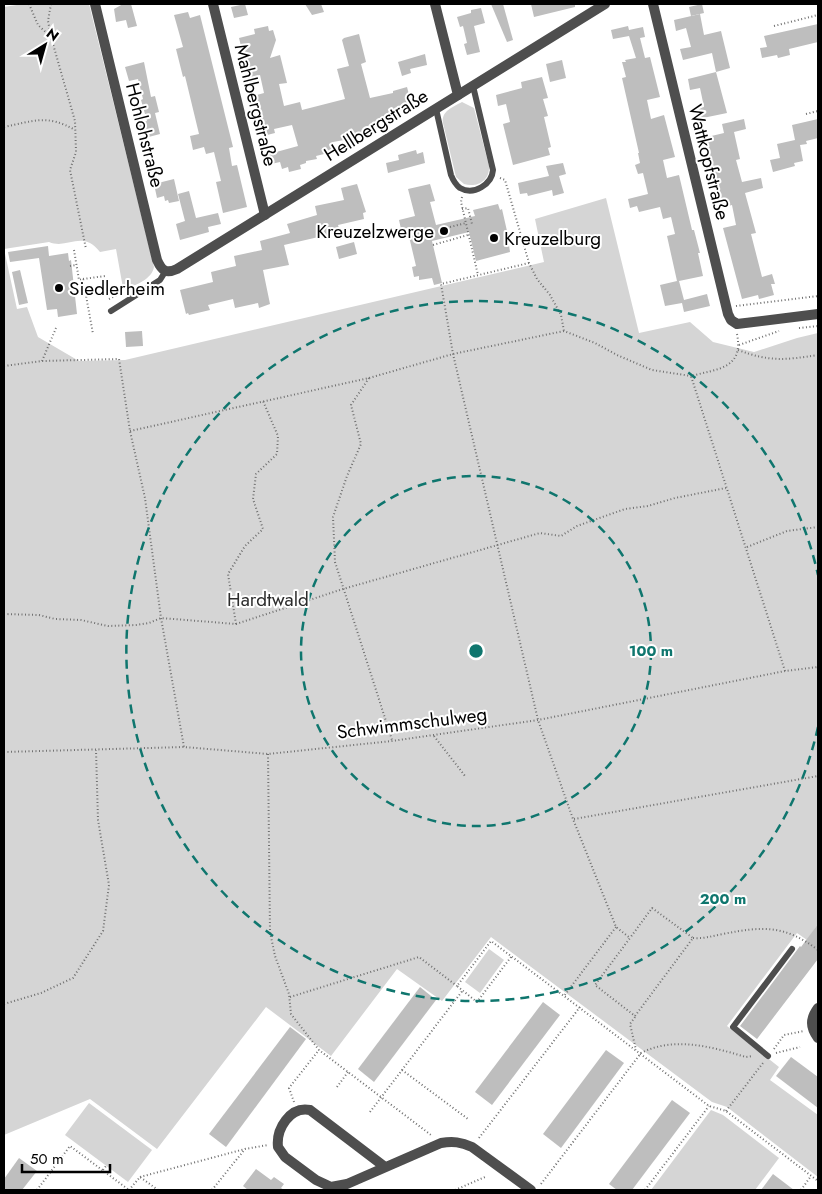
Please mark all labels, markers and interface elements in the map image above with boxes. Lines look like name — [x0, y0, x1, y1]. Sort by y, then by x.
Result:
north arrow — [20, 20, 70, 70]
text: N — [42, 23, 63, 46]
street label: Mahlbergstraße — [228, 41, 284, 169]
street label: Hohlohstraße — [119, 80, 171, 190]
street label: Hellbergstraße — [319, 82, 433, 168]
street label: Wattkopfstraße — [682, 101, 736, 223]
place label: Kreuzelzwerge — [316, 218, 434, 245]
marker: Kreuzelzwerge — [438, 225, 450, 237]
place label: Kreuzelburg — [504, 225, 601, 252]
marker: Kreuzelburg — [488, 232, 500, 244]
place label: Siedlerheim — [69, 275, 165, 302]
marker: Siedlerheim — [53, 282, 65, 294]
park label: Hardtwald — [227, 586, 309, 613]
text: 100 m — [629, 640, 673, 662]
centre of rings — [467, 642, 485, 660]
street label: Schwimmschulweg — [335, 700, 489, 746]
text: 200 m — [700, 888, 746, 910]
scale bar — [22, 1142, 110, 1174]
text: 50 m — [30, 1148, 64, 1170]

